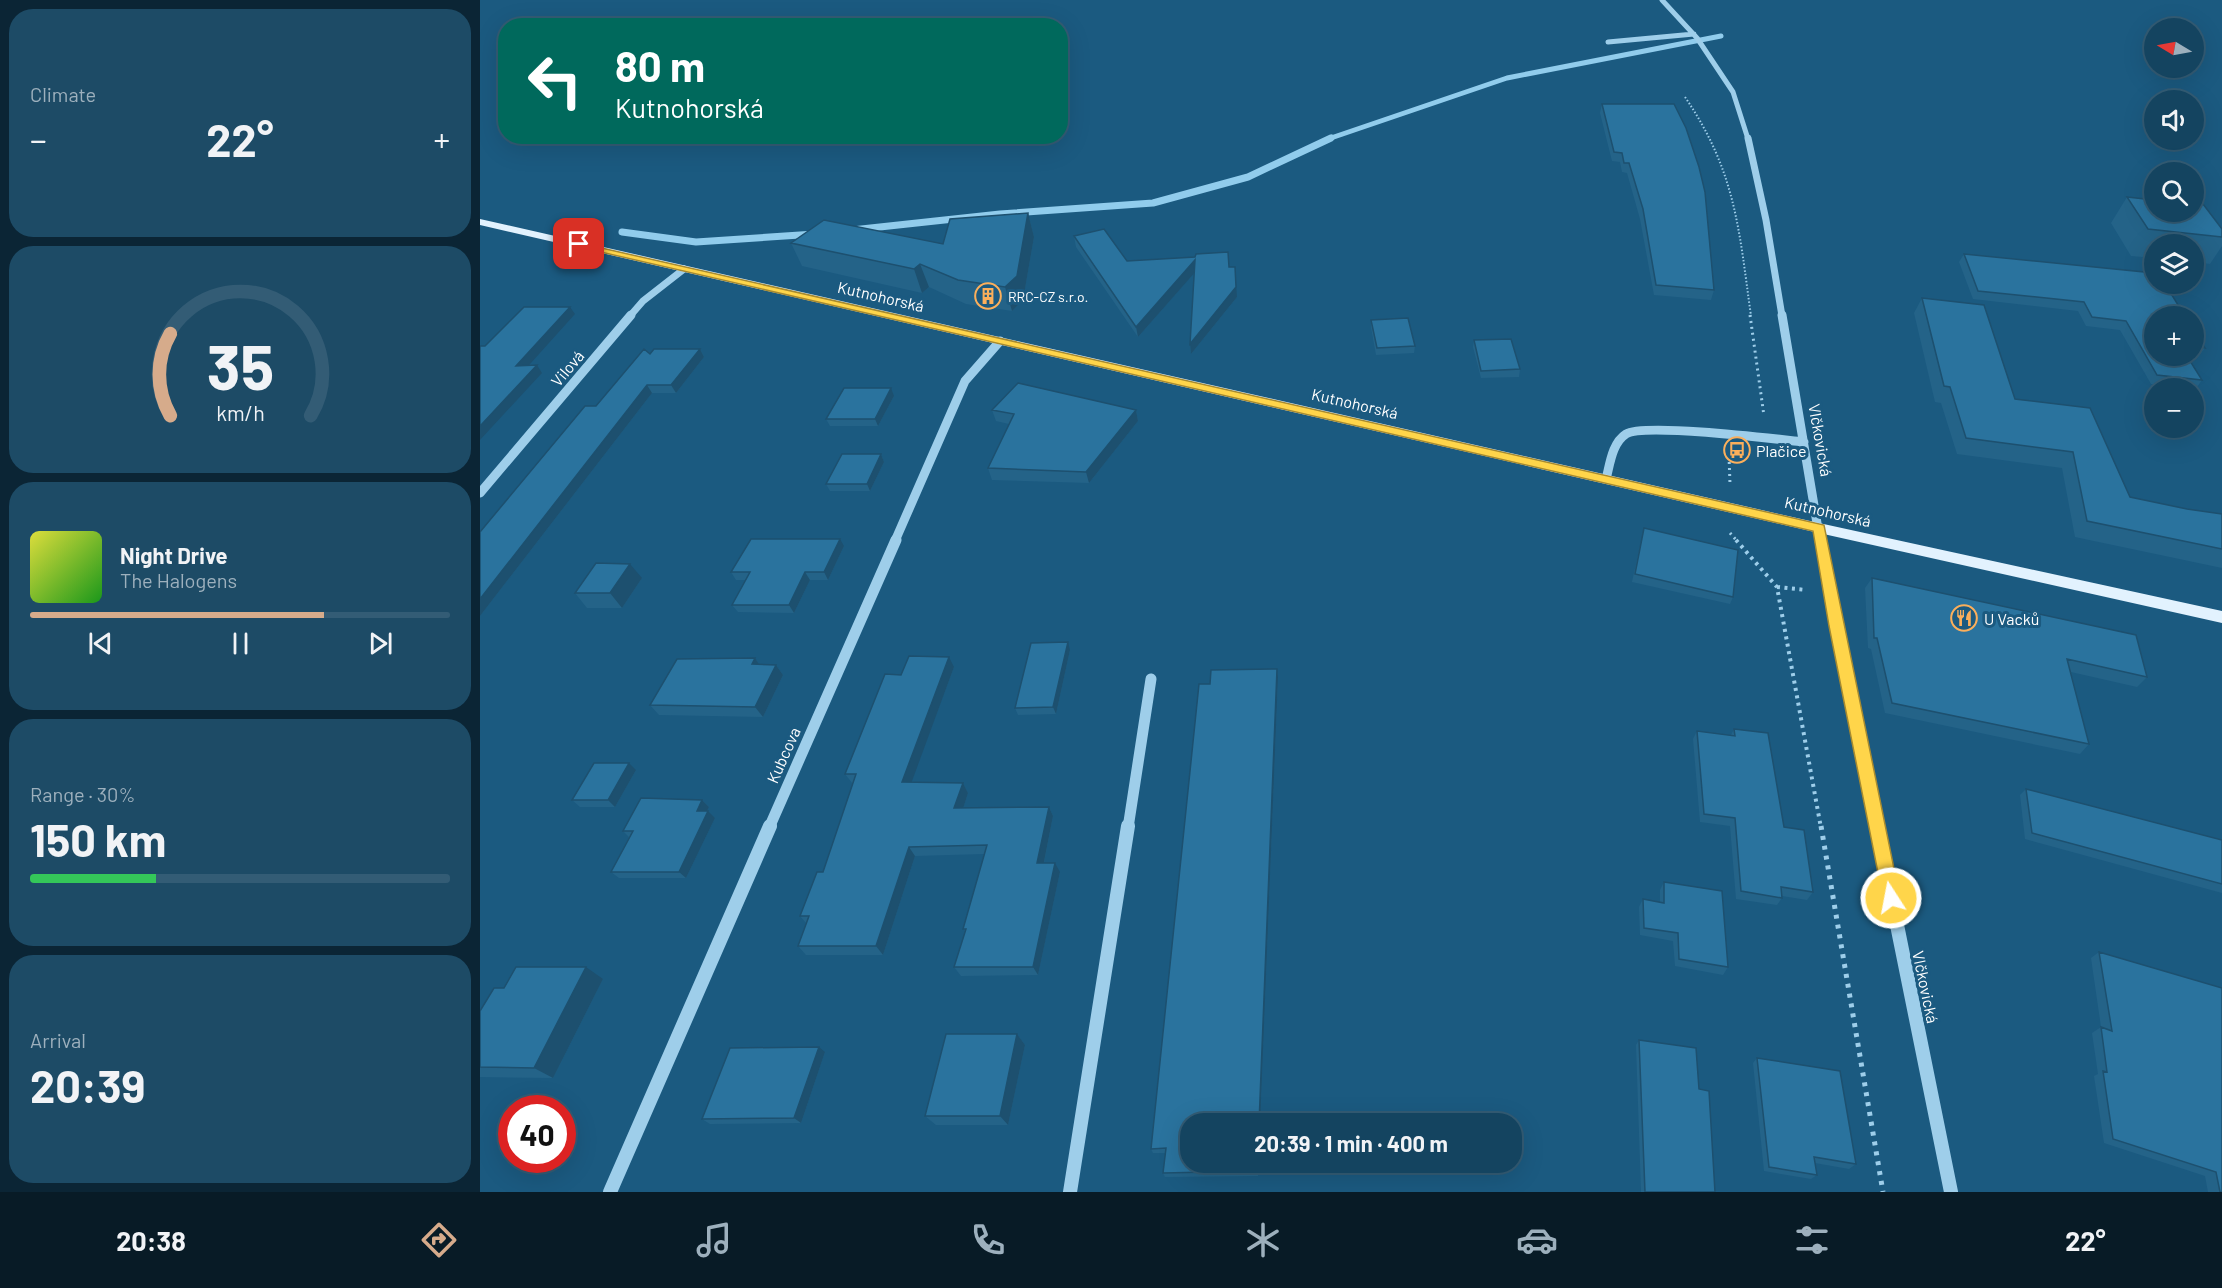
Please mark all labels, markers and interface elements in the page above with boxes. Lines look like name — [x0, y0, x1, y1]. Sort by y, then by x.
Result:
north arrow — [2144, 18, 2204, 78]
map controls — [2144, 18, 2204, 438]
text: 80 m — [615, 40, 705, 90]
icon: left — [516, 42, 594, 120]
text: Climate — [30, 82, 96, 106]
button: sound — [2144, 90, 2204, 150]
text: Kutnohorská — [615, 91, 764, 123]
text: 22° — [206, 112, 274, 166]
text: − — [30, 119, 47, 159]
text: + — [433, 119, 450, 159]
button: search — [2144, 162, 2204, 222]
pin — [553, 218, 604, 269]
icon: arrive — [562, 227, 595, 260]
button: layers — [2144, 234, 2204, 294]
street label: Kutnohorská — [836, 277, 926, 315]
building icon: RRC-CZ s.r.o. — [973, 281, 1003, 311]
place label: RRC-CZ s.r.o. — [1008, 288, 1088, 305]
button: + — [2144, 306, 2204, 366]
text: 35 — [206, 329, 274, 403]
street label: Vilová — [546, 346, 588, 390]
button: − — [2144, 378, 2204, 438]
street label: Kutnohorská — [1310, 384, 1400, 422]
text: km/h — [216, 401, 264, 426]
street label: Vlčkovická — [1805, 402, 1837, 478]
bus stop icon: Plačice — [1722, 435, 1752, 465]
place label: Plačice — [1756, 441, 1807, 460]
street label: Kutnohorská — [1783, 492, 1873, 530]
text: Night Drive — [120, 542, 228, 568]
text: The Halogens — [120, 568, 237, 592]
restaurant icon: U Vacků — [1949, 603, 1979, 633]
place label: U Vacků — [1984, 609, 2039, 628]
icon: previous — [84, 627, 117, 660]
icon: pause — [224, 627, 257, 660]
icon: next — [364, 627, 397, 660]
street label: Kubcova — [762, 724, 804, 786]
text: Range · 30% — [30, 782, 135, 806]
text: 150 km — [30, 812, 166, 866]
position arrow — [1859, 866, 1923, 930]
street label: Vlčkovická — [1909, 949, 1943, 1025]
text: Arrival — [30, 1028, 86, 1052]
text: 20:39 — [30, 1058, 145, 1112]
speed limit sign: 40 — [498, 1095, 576, 1173]
text: 20:39 · 1 min · 400 m — [1254, 1130, 1448, 1156]
icon: directions — [418, 1219, 460, 1261]
icon: music — [693, 1219, 735, 1261]
icon: phone — [967, 1219, 1009, 1261]
icon: climate — [1242, 1219, 1284, 1261]
icon: car — [1516, 1219, 1558, 1261]
icon: filters — [1791, 1219, 1833, 1261]
text: 20:38 — [116, 1224, 186, 1256]
text: 22° — [2065, 1224, 2106, 1256]

